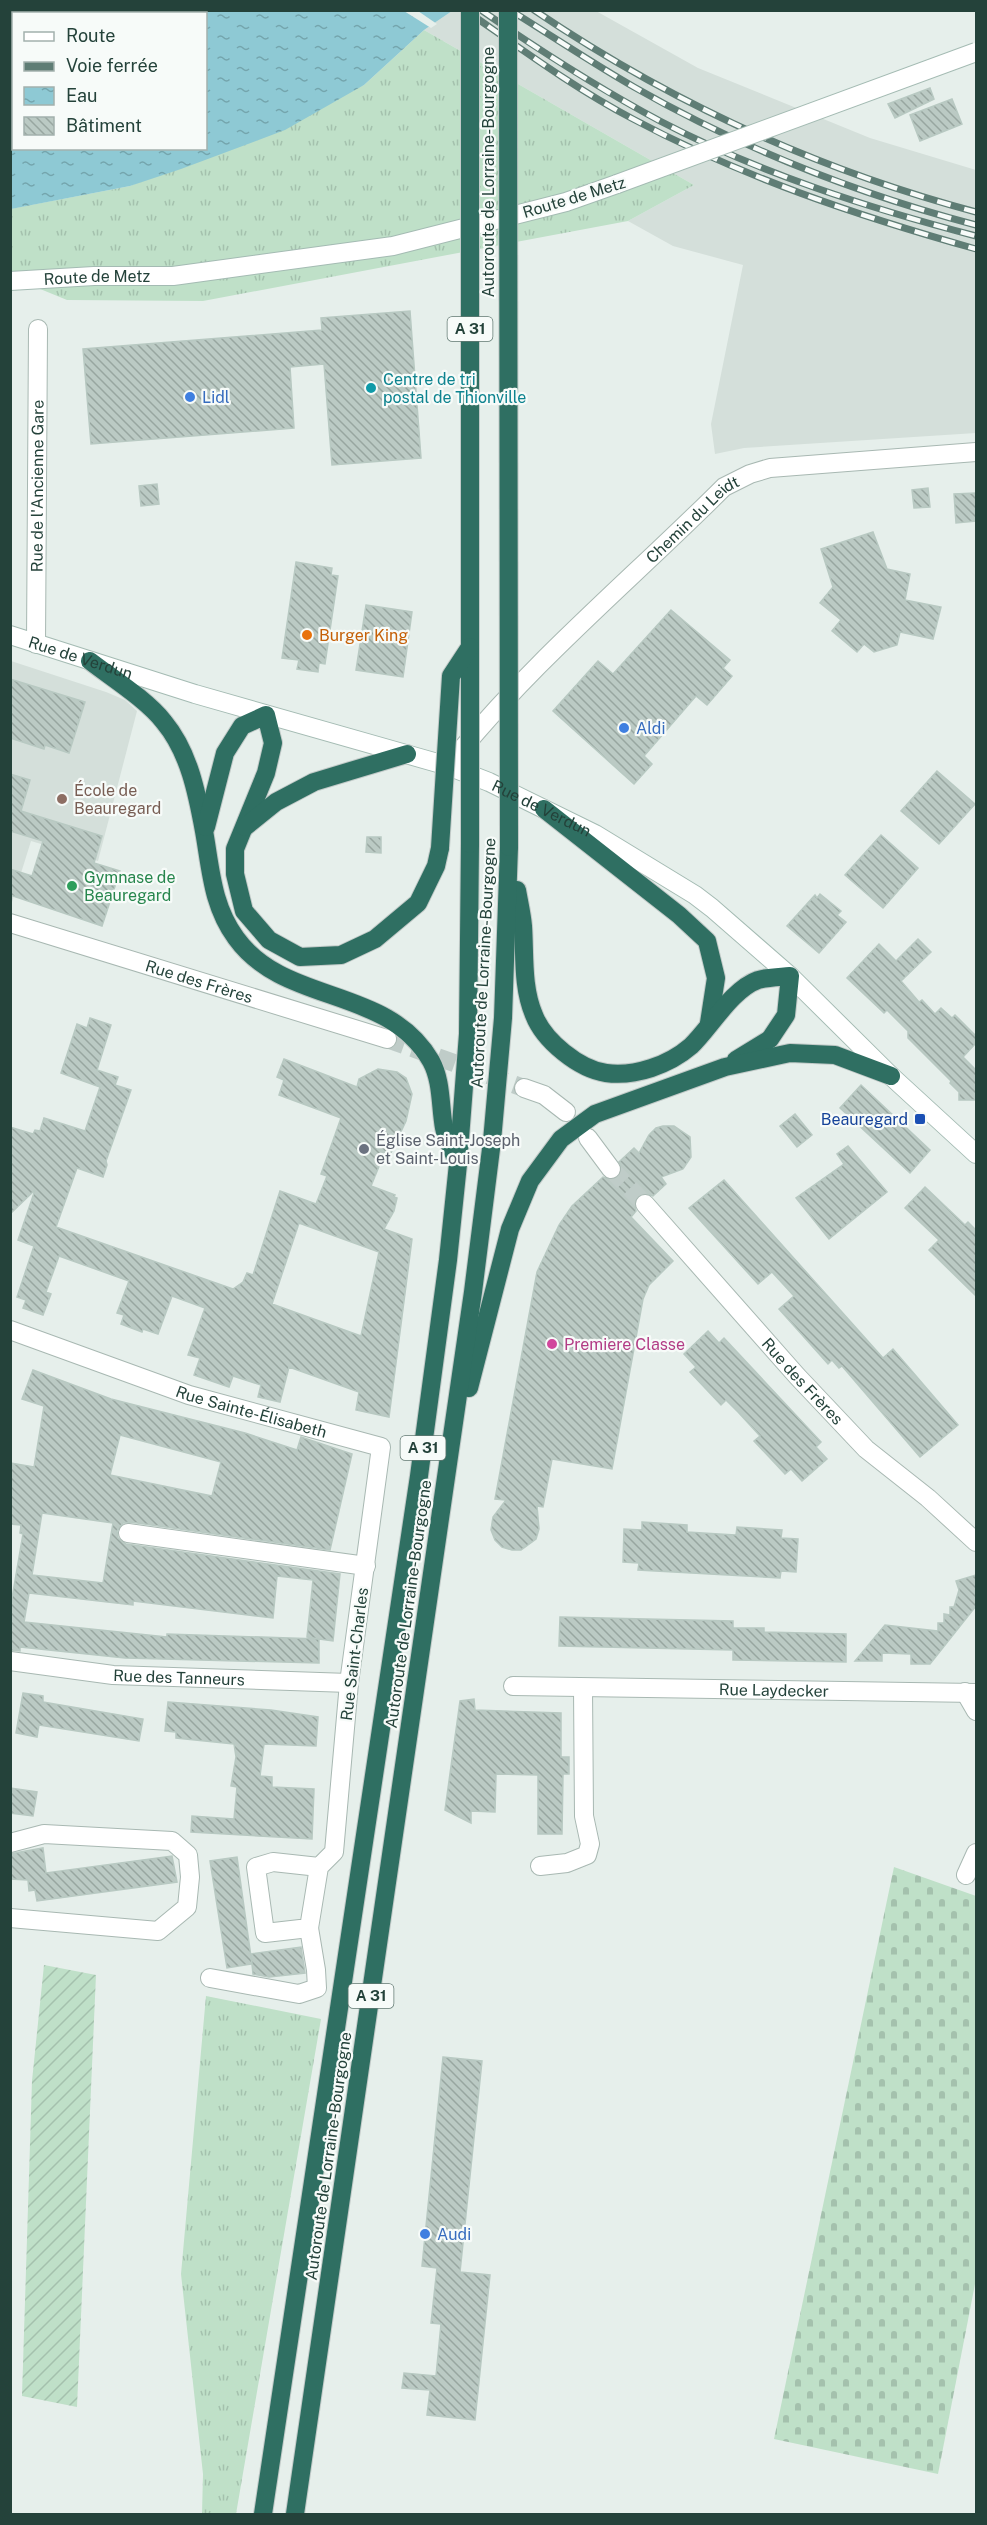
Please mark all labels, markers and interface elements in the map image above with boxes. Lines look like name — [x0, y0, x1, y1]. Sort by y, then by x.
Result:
legend — [12, 12, 207, 150]
text: Route — [66, 25, 115, 46]
street label: Autoroute de Lorraine-Bourgogne — [479, 47, 498, 297]
text: Voie ferrée — [66, 55, 158, 76]
text: Eau — [66, 85, 97, 106]
text: Bâtiment — [66, 115, 142, 136]
street label: Route de Metz — [520, 173, 628, 222]
street label: Route de Metz — [43, 267, 150, 289]
road number: A 31 — [448, 317, 492, 341]
place label: Centre de tri postal de Thionville — [383, 370, 526, 407]
marker: Centre de tri postal de Thionville — [364, 381, 378, 395]
place label: Lidl — [202, 388, 230, 407]
marker: Lidl — [183, 390, 197, 404]
street label: Rue de l'Ancienne Gare — [27, 400, 48, 572]
street label: Chemin du Leidt — [642, 472, 742, 567]
place label: Burger King — [319, 626, 408, 645]
marker: Burger King — [300, 628, 314, 642]
street label: Rue de Verdun — [26, 632, 135, 683]
place label: Aldi — [636, 719, 665, 738]
marker: Aldi — [617, 721, 631, 735]
street label: Rue de Verdun — [489, 776, 594, 841]
place label: École de Beauregard — [74, 780, 161, 818]
marker: École de Beauregard — [55, 792, 69, 806]
street label: Autoroute de Lorraine-Bourgogne — [467, 837, 500, 1089]
place label: Gymnase de Beauregard — [84, 868, 175, 905]
marker: Gymnase de Beauregard — [65, 879, 79, 893]
street label: Rue des Frères — [143, 956, 255, 1007]
place label: Beauregard — [821, 1110, 908, 1129]
marker: Beauregard — [913, 1112, 927, 1126]
place label: Église Saint-Joseph et Saint-Louis — [376, 1130, 520, 1168]
marker: Église Saint-Joseph et Saint-Louis — [357, 1142, 371, 1156]
street label: Rue des Frères — [758, 1334, 847, 1429]
place label: Premiere Classe — [564, 1335, 685, 1354]
marker: Premiere Classe — [545, 1337, 559, 1351]
street label: Rue Sainte-Élisabeth — [173, 1382, 329, 1442]
road number: A 31 — [400, 1436, 446, 1460]
street label: Autoroute de Lorraine-Bourgogne — [382, 1479, 435, 1730]
street label: Rue Saint-Charles — [337, 1586, 372, 1722]
street label: Rue des Tanneurs — [113, 1666, 245, 1689]
street label: Rue Laydecker — [719, 1680, 829, 1701]
road number: A 31 — [348, 1984, 394, 2008]
street label: Autoroute de Lorraine-Bourgogne — [302, 2031, 355, 2282]
place label: Audi — [437, 2225, 471, 2244]
marker: Audi — [418, 2227, 432, 2241]

